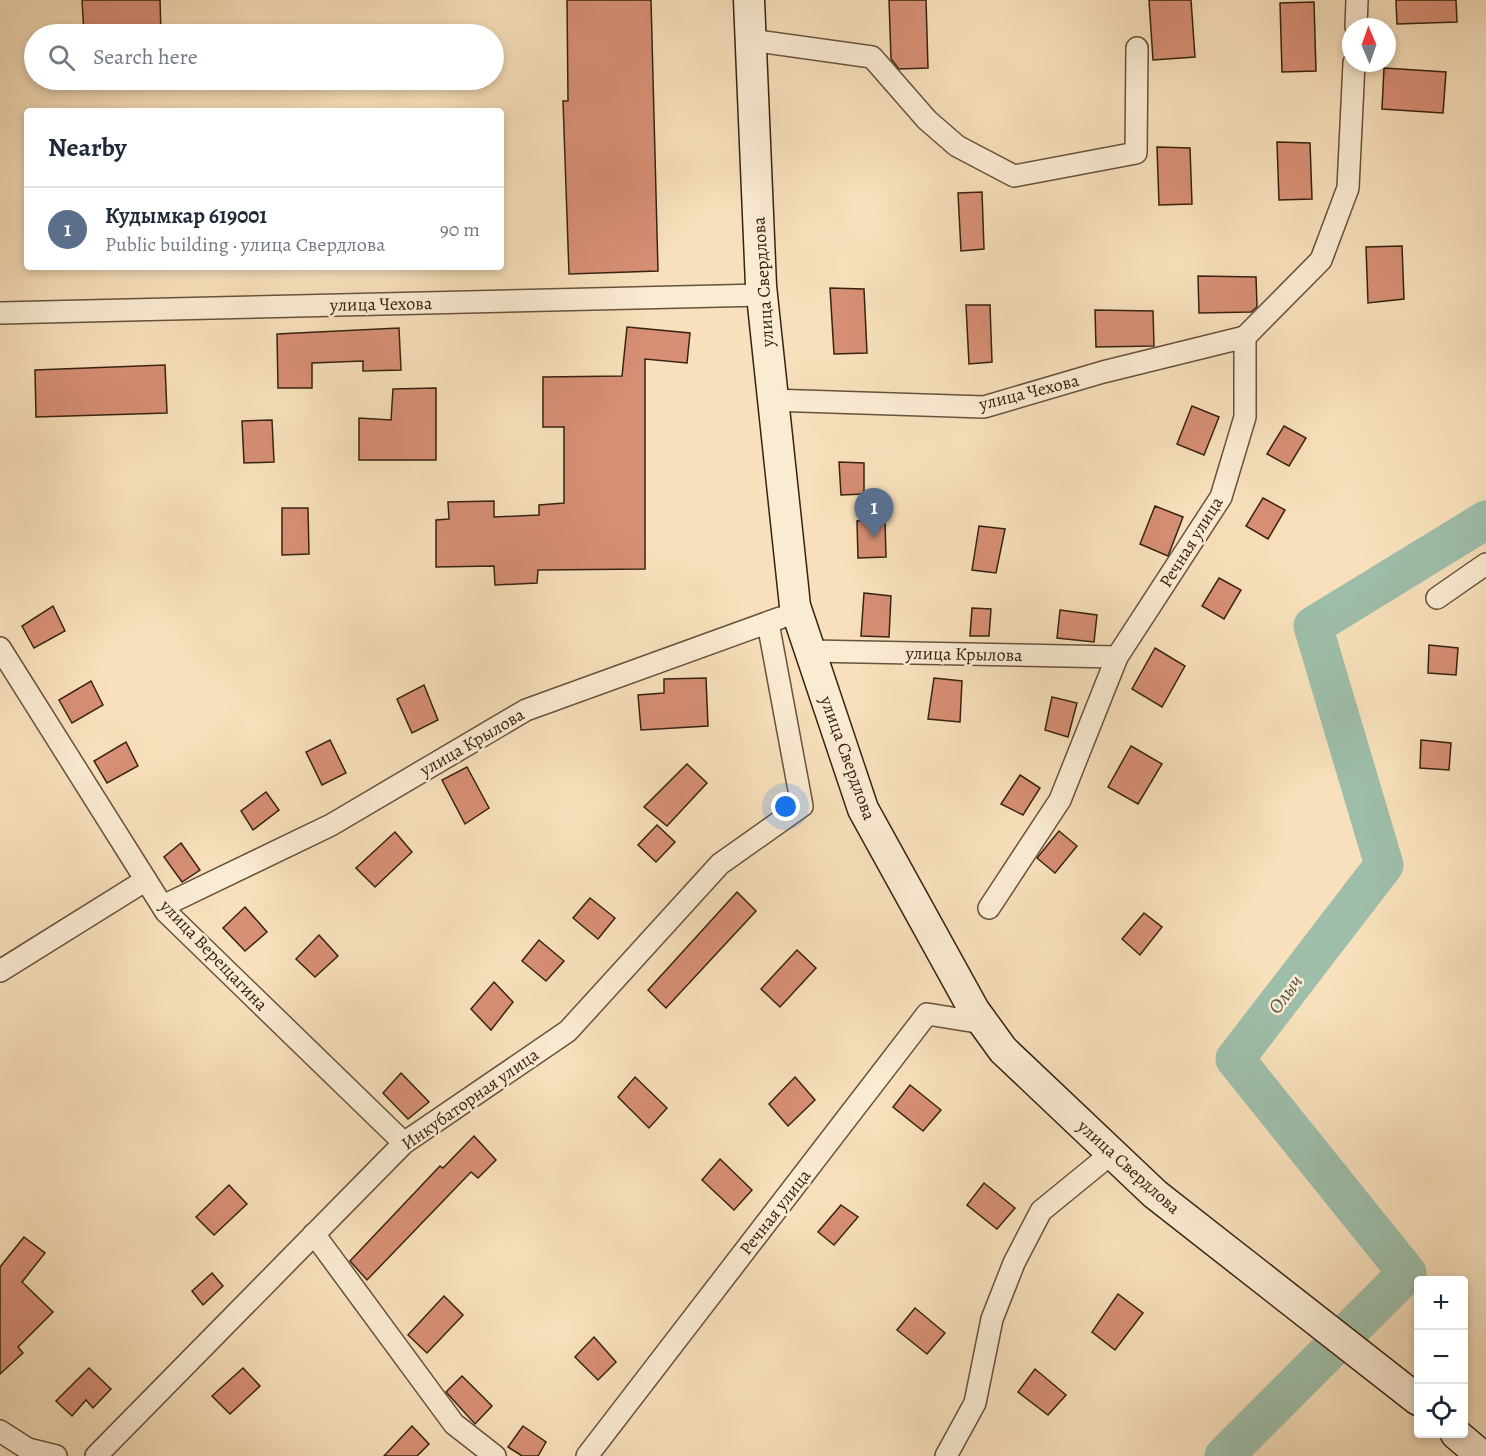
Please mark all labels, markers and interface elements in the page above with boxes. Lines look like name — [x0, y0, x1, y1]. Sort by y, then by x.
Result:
north arrow — [1342, 18, 1396, 72]
search box — [24, 24, 504, 90]
icon: search — [45, 41, 78, 74]
text: Search here — [93, 42, 198, 72]
text: Nearby — [48, 130, 127, 165]
text: Кудымкар 619001 — [105, 201, 267, 231]
street label: улица Свердлова — [746, 215, 780, 349]
text: 1 — [64, 216, 71, 243]
text: 90 m — [440, 216, 480, 243]
text: Public building · улица Свердлова — [105, 231, 386, 258]
street label: улица Чехова — [329, 291, 433, 317]
street label: улица Чехова — [976, 368, 1082, 416]
pin: 1 — [854, 488, 894, 538]
street label: Речная улица — [1154, 491, 1229, 592]
street label: улица Крылова — [904, 641, 1023, 667]
street label: улица Свердлова — [814, 692, 882, 824]
street label: улица Крылова — [414, 702, 529, 782]
your location — [771, 792, 800, 821]
street label: улица Верещагина — [154, 893, 274, 1016]
water label: Олыч — [1262, 969, 1309, 1019]
street label: Инкубаторная улица — [396, 1042, 544, 1155]
street label: улица Свердлова — [1072, 1114, 1186, 1220]
street label: Речная улица — [734, 1164, 817, 1260]
map controls — [1414, 1276, 1468, 1438]
button: + — [1414, 1276, 1468, 1330]
button: − — [1414, 1330, 1468, 1384]
button: locate — [1414, 1384, 1468, 1438]

